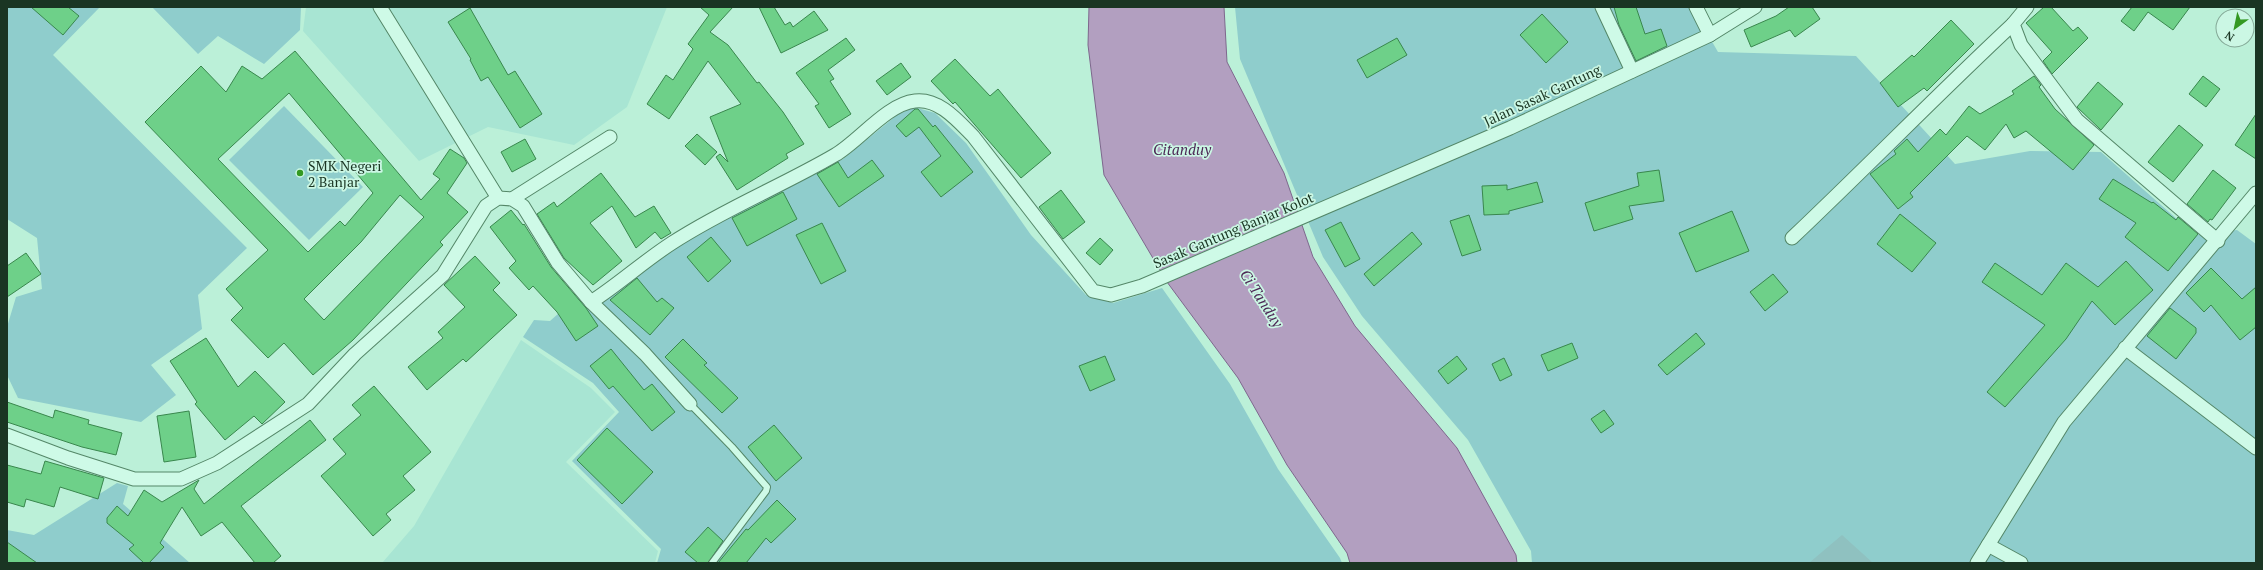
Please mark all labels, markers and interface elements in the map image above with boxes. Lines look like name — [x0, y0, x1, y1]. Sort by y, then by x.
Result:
north arrow — [2215, 8, 2255, 48]
text: N — [2222, 28, 2237, 45]
street label: Jalan Sasak Gantung — [1480, 59, 1604, 130]
water label: Citanduy — [1153, 139, 1212, 159]
place label: SMK Negeri 2 Banjar — [308, 156, 381, 191]
marker: SMK Negeri 2 Banjar — [295, 168, 305, 178]
street label: Sasak Gantung Banjar Kolot — [1150, 187, 1317, 272]
water label: Ci Tanduy — [1236, 265, 1289, 332]

